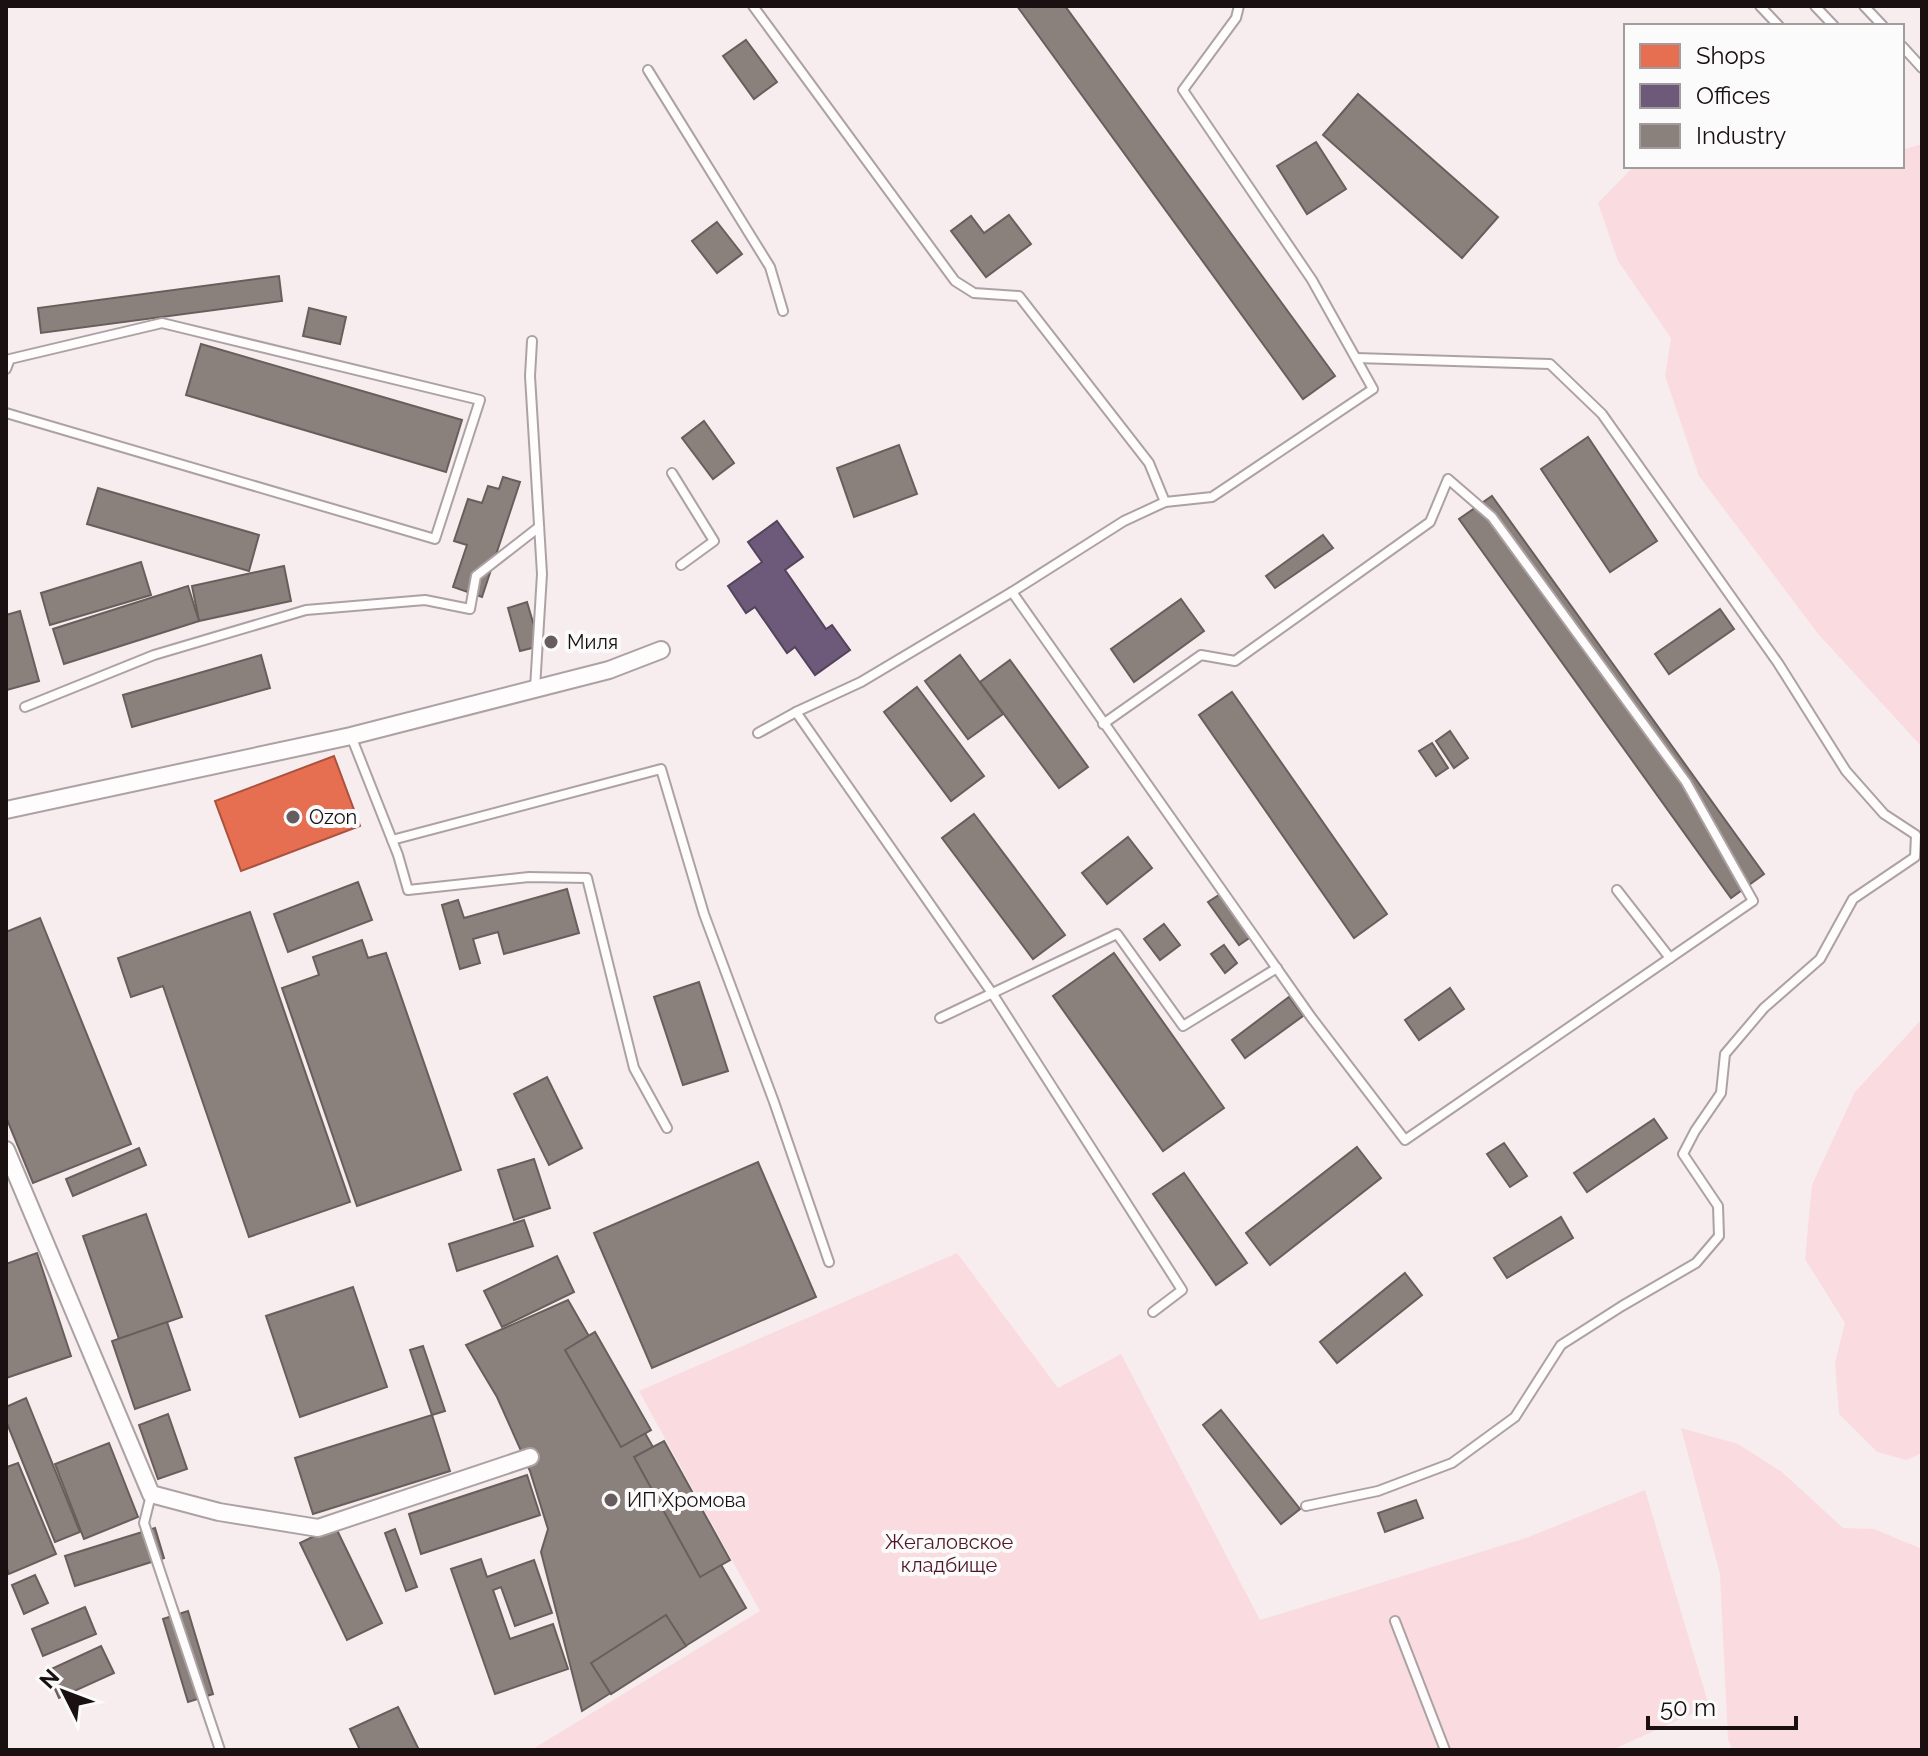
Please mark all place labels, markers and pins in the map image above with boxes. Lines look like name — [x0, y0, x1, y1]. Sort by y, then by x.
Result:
place label: Миля — [567, 630, 618, 654]
marker: Миля — [542, 633, 560, 651]
place label: Ozon — [309, 805, 357, 829]
marker: Ozon — [284, 808, 302, 826]
place label: ИП Хромова — [627, 1488, 746, 1512]
marker: ИП Хромова — [602, 1491, 620, 1509]

